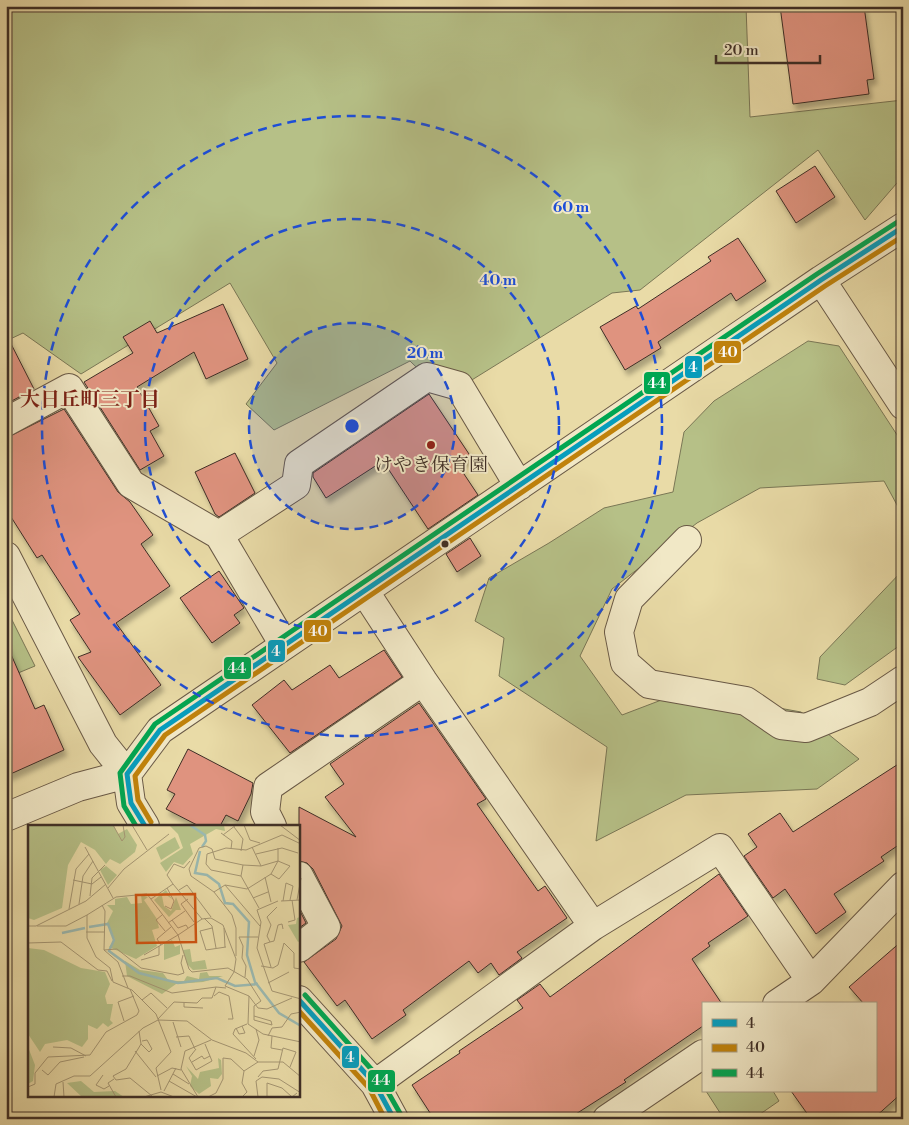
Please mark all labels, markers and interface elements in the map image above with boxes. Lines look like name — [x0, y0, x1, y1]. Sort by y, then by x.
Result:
scale bar — [716, 32, 820, 64]
text: 20 m — [724, 41, 759, 60]
text: 60 m — [553, 198, 590, 217]
text: 40 m — [479, 271, 517, 290]
line badge: 40 — [713, 340, 742, 364]
text: 20 m — [407, 344, 444, 363]
text: 40 — [718, 344, 738, 362]
line badge: 4 — [684, 355, 703, 379]
text: 4 — [688, 359, 698, 377]
line badge: 44 — [643, 371, 671, 395]
text: 44 — [648, 375, 666, 393]
district label: 大日丘町三丁目 — [20, 388, 160, 413]
centre of rings — [343, 417, 361, 435]
marker: けやき保育園 — [425, 439, 437, 451]
place label: けやき保育園 — [374, 453, 488, 477]
unlabelled marker — [440, 539, 450, 549]
line badge: 40 — [303, 619, 332, 643]
text: 40 — [308, 623, 328, 641]
line badge: 4 — [267, 639, 286, 663]
text: 4 — [271, 643, 281, 661]
line badge: 44 — [223, 656, 252, 680]
text: 44 — [228, 660, 246, 678]
inset map — [28, 825, 300, 1098]
legend — [702, 1002, 876, 1092]
text: 4 — [746, 1014, 755, 1033]
text: 40 — [746, 1038, 765, 1057]
line badge: 4 — [341, 1045, 360, 1069]
text: 4 — [345, 1049, 355, 1067]
text: 44 — [746, 1064, 764, 1083]
line badge: 44 — [367, 1069, 396, 1093]
text: 44 — [372, 1072, 390, 1090]

